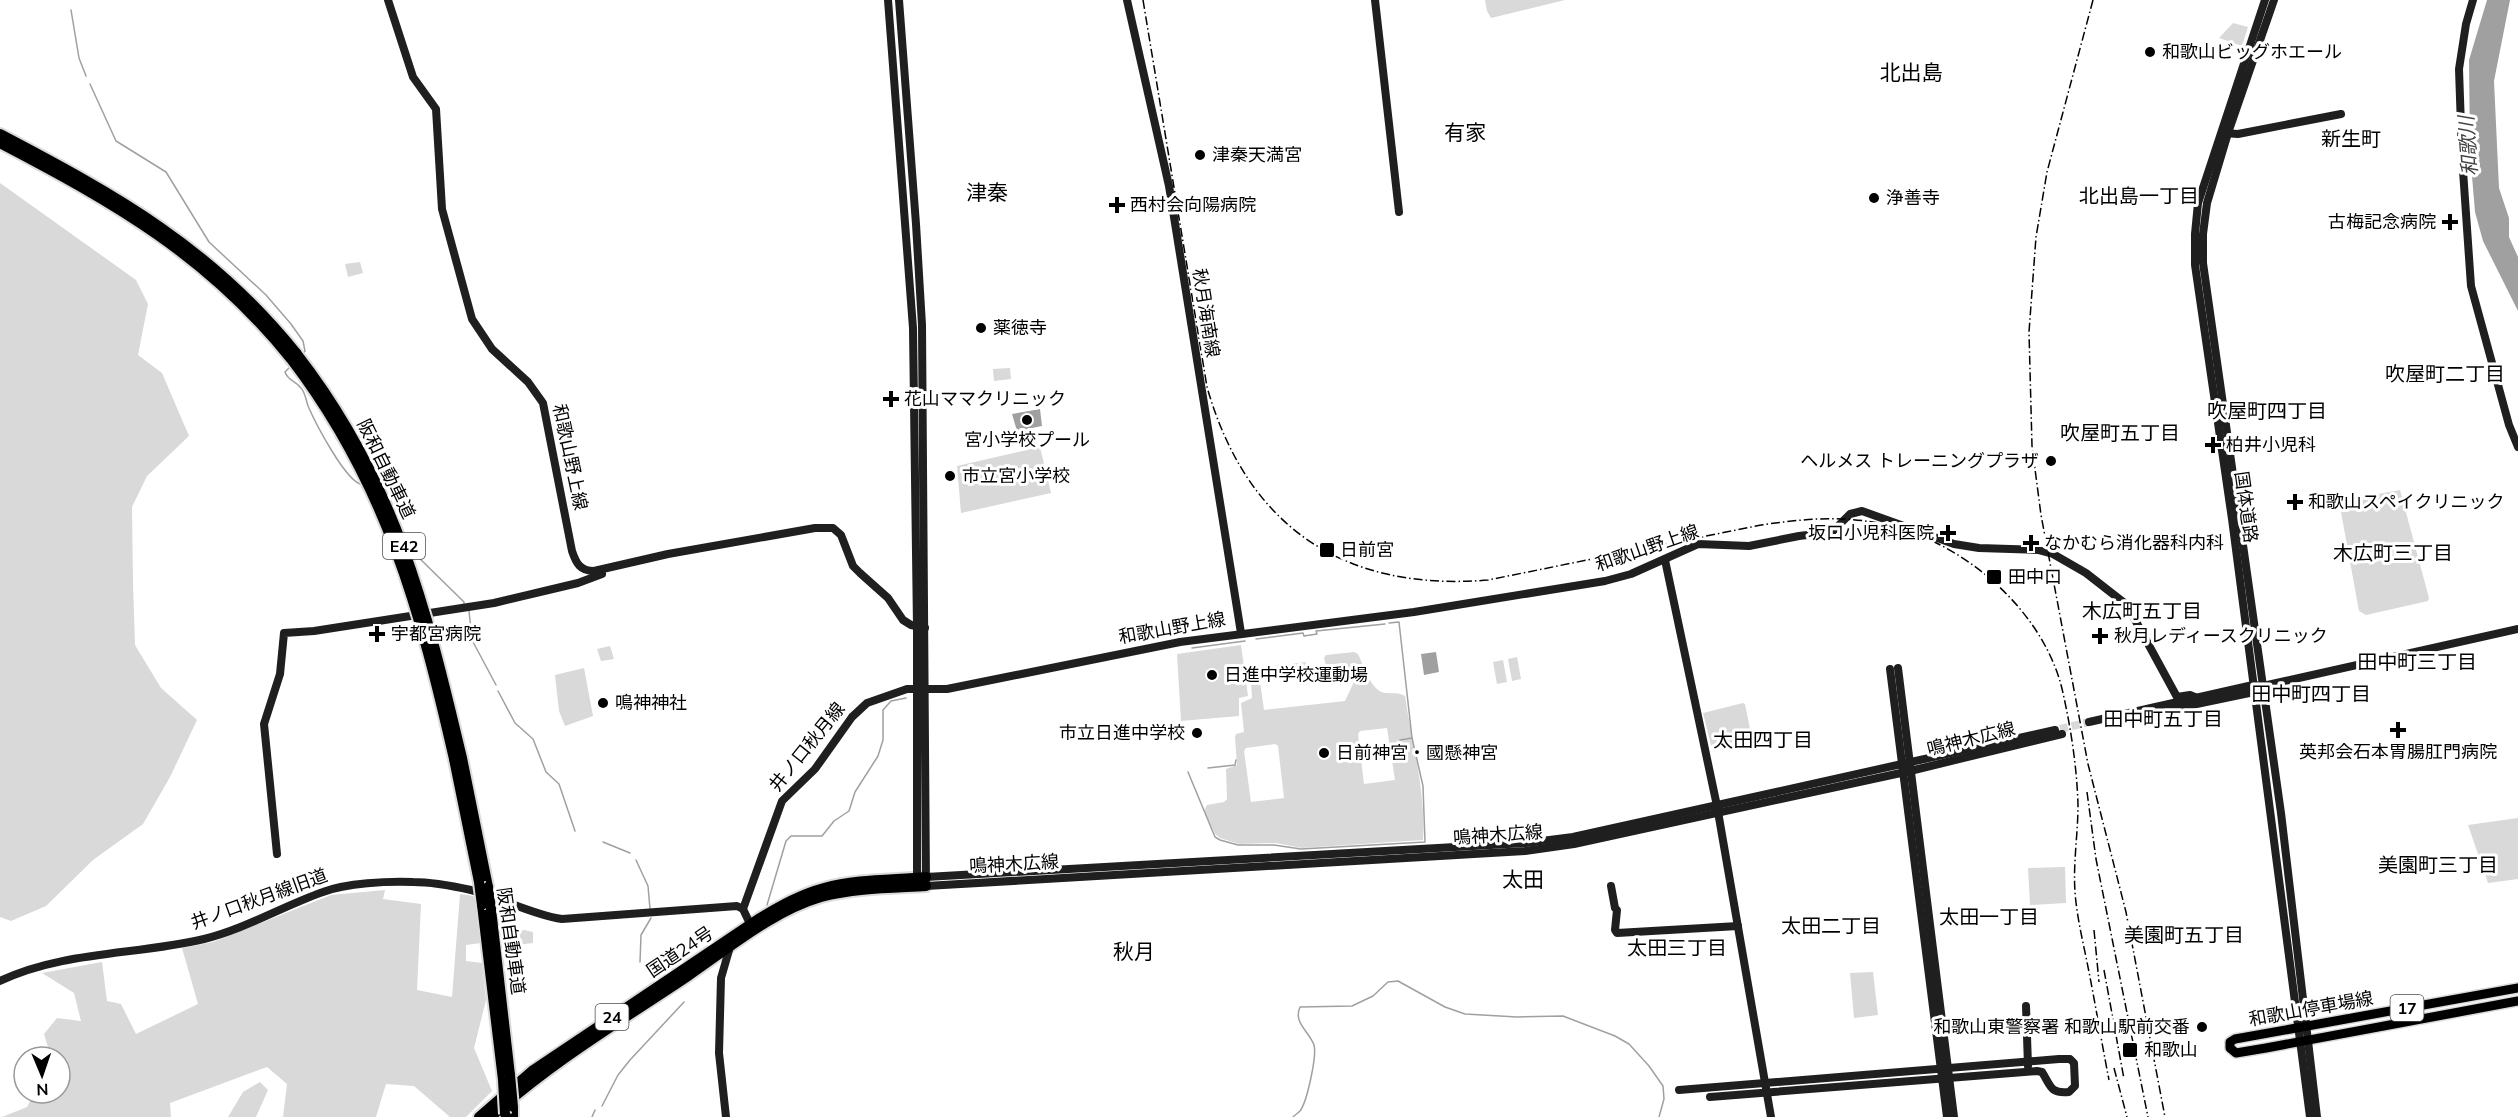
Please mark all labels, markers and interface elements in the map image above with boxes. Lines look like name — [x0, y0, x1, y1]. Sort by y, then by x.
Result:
place label: 和歌山ビッグホエール — [2162, 40, 2342, 63]
marker: 和歌山ビッグホエール — [2143, 45, 2157, 59]
district label: 北出島 — [1880, 59, 1943, 85]
water label: 和歌川 — [2453, 113, 2482, 177]
district label: 有家 — [1444, 119, 1486, 145]
district label: 新生町 — [2321, 126, 2381, 151]
place label: 津秦天満宮 — [1212, 143, 1302, 166]
marker: 津秦天満宮 — [1193, 148, 1207, 162]
district label: 津秦 — [966, 179, 1008, 205]
district label: 北出島一丁目 — [2079, 183, 2199, 208]
place label: 浄善寺 — [1886, 186, 1940, 209]
marker: 浄善寺 — [1867, 191, 1881, 205]
place label: 西村会向陽病院 — [1130, 193, 1256, 216]
marker: 西村会向陽病院 — [1108, 196, 1126, 214]
place label: 古梅記念病院 — [2328, 210, 2436, 233]
marker: 古梅記念病院 — [2441, 213, 2459, 231]
street label: 秋月海南線 — [1188, 267, 1225, 359]
place label: 薬徳寺 — [993, 316, 1047, 339]
marker: 薬徳寺 — [974, 321, 988, 335]
district label: 吹屋町二丁目 — [2385, 361, 2505, 386]
place label: 花山ママクリニック — [904, 387, 1066, 410]
marker: 花山ママクリニック — [882, 390, 900, 408]
district label: 吹屋町四丁目 — [2207, 398, 2327, 423]
street label: 和歌山野上線 — [548, 402, 593, 512]
marker: 宮小学校プール — [1020, 413, 1034, 427]
street label: 阪和自動車道 — [352, 415, 420, 522]
district label: 吹屋町五丁目 — [2060, 420, 2180, 445]
place label: 宮小学校プール — [964, 428, 1090, 451]
place label: 柏井小児科 — [2226, 433, 2316, 456]
marker: 柏井小児科 — [2204, 436, 2222, 454]
place label: ヘルメス トレーニングプラザ — [1800, 449, 2039, 472]
marker: ヘルメス トレーニングプラザ — [2044, 454, 2058, 468]
place label: 市立宮小学校 — [962, 464, 1070, 487]
marker: 市立宮小学校 — [943, 469, 957, 483]
street label: 国体道路 — [2230, 470, 2263, 544]
place label: 和歌山スペイクリニック — [2308, 490, 2504, 513]
marker: 和歌山スペイクリニック — [2286, 493, 2304, 511]
street label: 和歌山野上線 — [1592, 519, 1702, 576]
place label: 坂口小児科医院 — [1808, 521, 1934, 544]
marker: 坂口小児科医院 — [1939, 524, 1957, 542]
place label: なかむら消化器科内科 — [2044, 531, 2224, 554]
road number: E42 — [383, 533, 425, 559]
marker: なかむら消化器科内科 — [2022, 534, 2040, 552]
place label: 日前宮 — [1340, 538, 1394, 561]
district label: 木広町三丁目 — [2333, 540, 2453, 565]
marker: 日前宮 — [1318, 541, 1336, 559]
place label: 田中口 — [2008, 565, 2062, 588]
marker: 田中口 — [1985, 568, 2003, 586]
district label: 木広町五丁目 — [2082, 598, 2202, 623]
street label: 和歌山野上線 — [1117, 607, 1227, 648]
place label: 宇都宮病院 — [391, 622, 481, 645]
place label: 秋月レディースクリニック — [2114, 624, 2328, 647]
marker: 宇都宮病院 — [368, 625, 386, 643]
marker: 秋月レディースクリニック — [2091, 627, 2109, 645]
district label: 田中町三丁目 — [2357, 649, 2477, 674]
place label: 日進中学校運動場 — [1224, 663, 1368, 686]
marker: 日進中学校運動場 — [1205, 668, 1219, 682]
district label: 田中町四丁目 — [2251, 681, 2371, 706]
place label: 鳴神神社 — [615, 691, 687, 714]
marker: 鳴神神社 — [596, 696, 610, 710]
street label: 井ノ口秋月線 — [764, 697, 850, 796]
district label: 田中町五丁目 — [2103, 706, 2223, 731]
street label: 鳴神木広線 — [1924, 716, 2017, 761]
place label: 市立日進中学校 — [1059, 721, 1185, 744]
marker: 英邦会石本胃腸肛門病院 — [2389, 721, 2407, 739]
marker: 市立日進中学校 — [1190, 726, 1204, 740]
district label: 太田四丁目 — [1713, 727, 1813, 752]
place label: 英邦会石本胃腸肛門病院 — [2299, 740, 2497, 763]
place label: 日前神宮・國懸神宮 — [1336, 741, 1498, 764]
marker: 日前神宮・國懸神宮 — [1317, 746, 1331, 760]
street label: 鳴神木広線 — [1452, 820, 1544, 849]
street label: 鳴神木広線 — [968, 850, 1060, 877]
district label: 美園町三丁目 — [2378, 852, 2498, 877]
street label: 井ノ口秋月線旧道 — [187, 863, 330, 934]
district label: 太田 — [1502, 866, 1544, 892]
street label: 阪和自動車道 — [493, 886, 530, 996]
district label: 太田一丁目 — [1939, 904, 2039, 929]
district label: 太田二丁目 — [1781, 913, 1881, 938]
street label: 国道24号 — [642, 921, 717, 982]
district label: 美園町五丁目 — [2124, 922, 2244, 947]
district label: 太田三丁目 — [1627, 935, 1727, 960]
district label: 秋月 — [1113, 938, 1155, 964]
street label: 和歌山停車場線 — [2247, 986, 2375, 1031]
road number: 17 — [2390, 995, 2424, 1021]
road number: 24 — [596, 1004, 628, 1030]
place label: 和歌山東警察署 和歌山駅前交番 — [1933, 1015, 2190, 1038]
marker: 和歌山東警察署 和歌山駅前交番 — [2195, 1020, 2209, 1034]
place label: 和歌山 — [2144, 1038, 2198, 1061]
marker: 和歌山 — [2121, 1041, 2139, 1059]
north arrow — [12, 1045, 72, 1105]
text: N — [36, 1080, 49, 1100]

